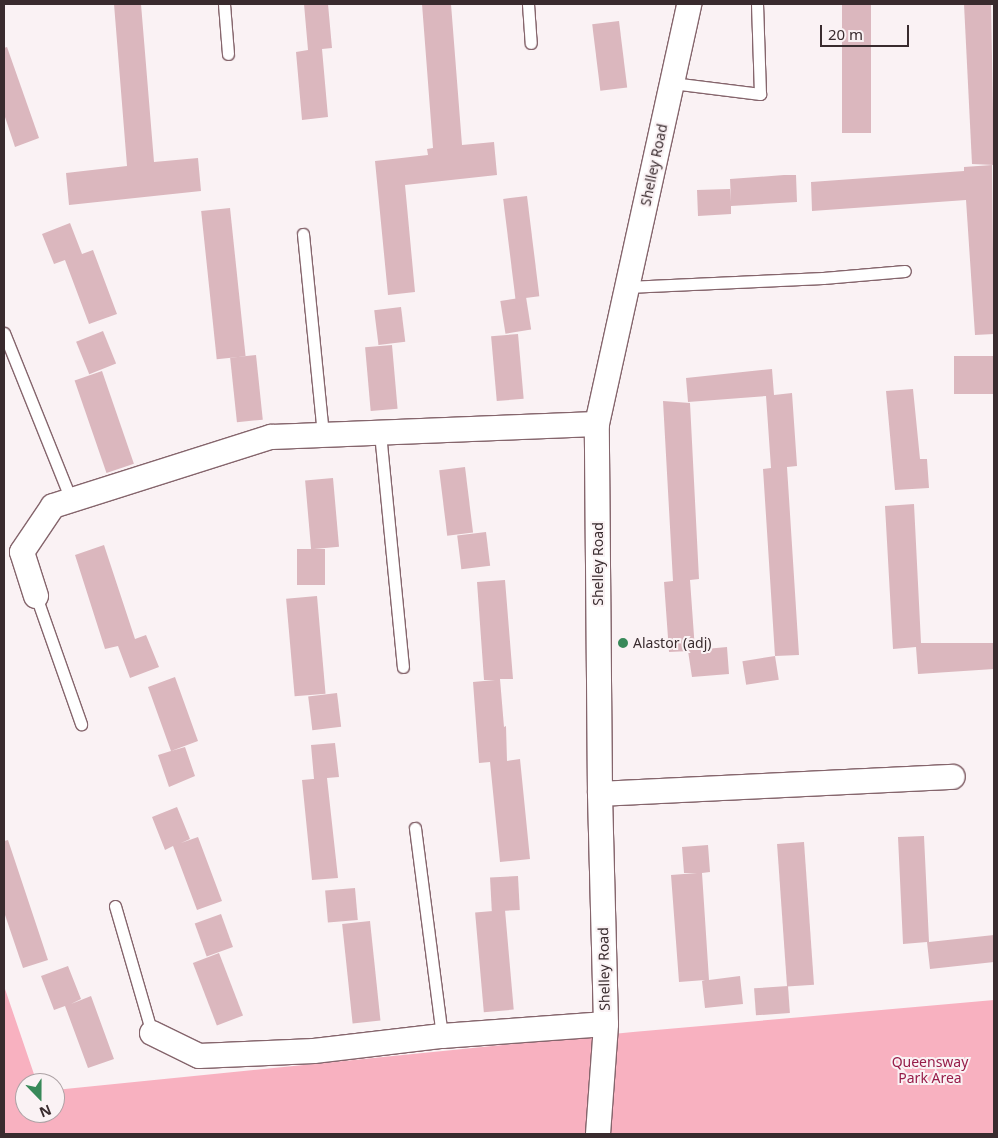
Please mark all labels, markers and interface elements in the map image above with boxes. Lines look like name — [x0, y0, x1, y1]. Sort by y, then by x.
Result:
scale bar — [823, 15, 912, 47]
text: 20 m — [828, 24, 863, 44]
street label: Shelley Road — [637, 122, 671, 208]
street label: Shelley Road — [590, 522, 606, 606]
place label: Alastor (adj) — [633, 635, 712, 651]
marker: Alastor (adj) — [617, 637, 629, 649]
street label: Shelley Road — [595, 927, 613, 1011]
park label: Queensway Park Area — [892, 1054, 968, 1086]
north arrow — [15, 1073, 65, 1123]
text: N — [37, 1100, 54, 1122]

